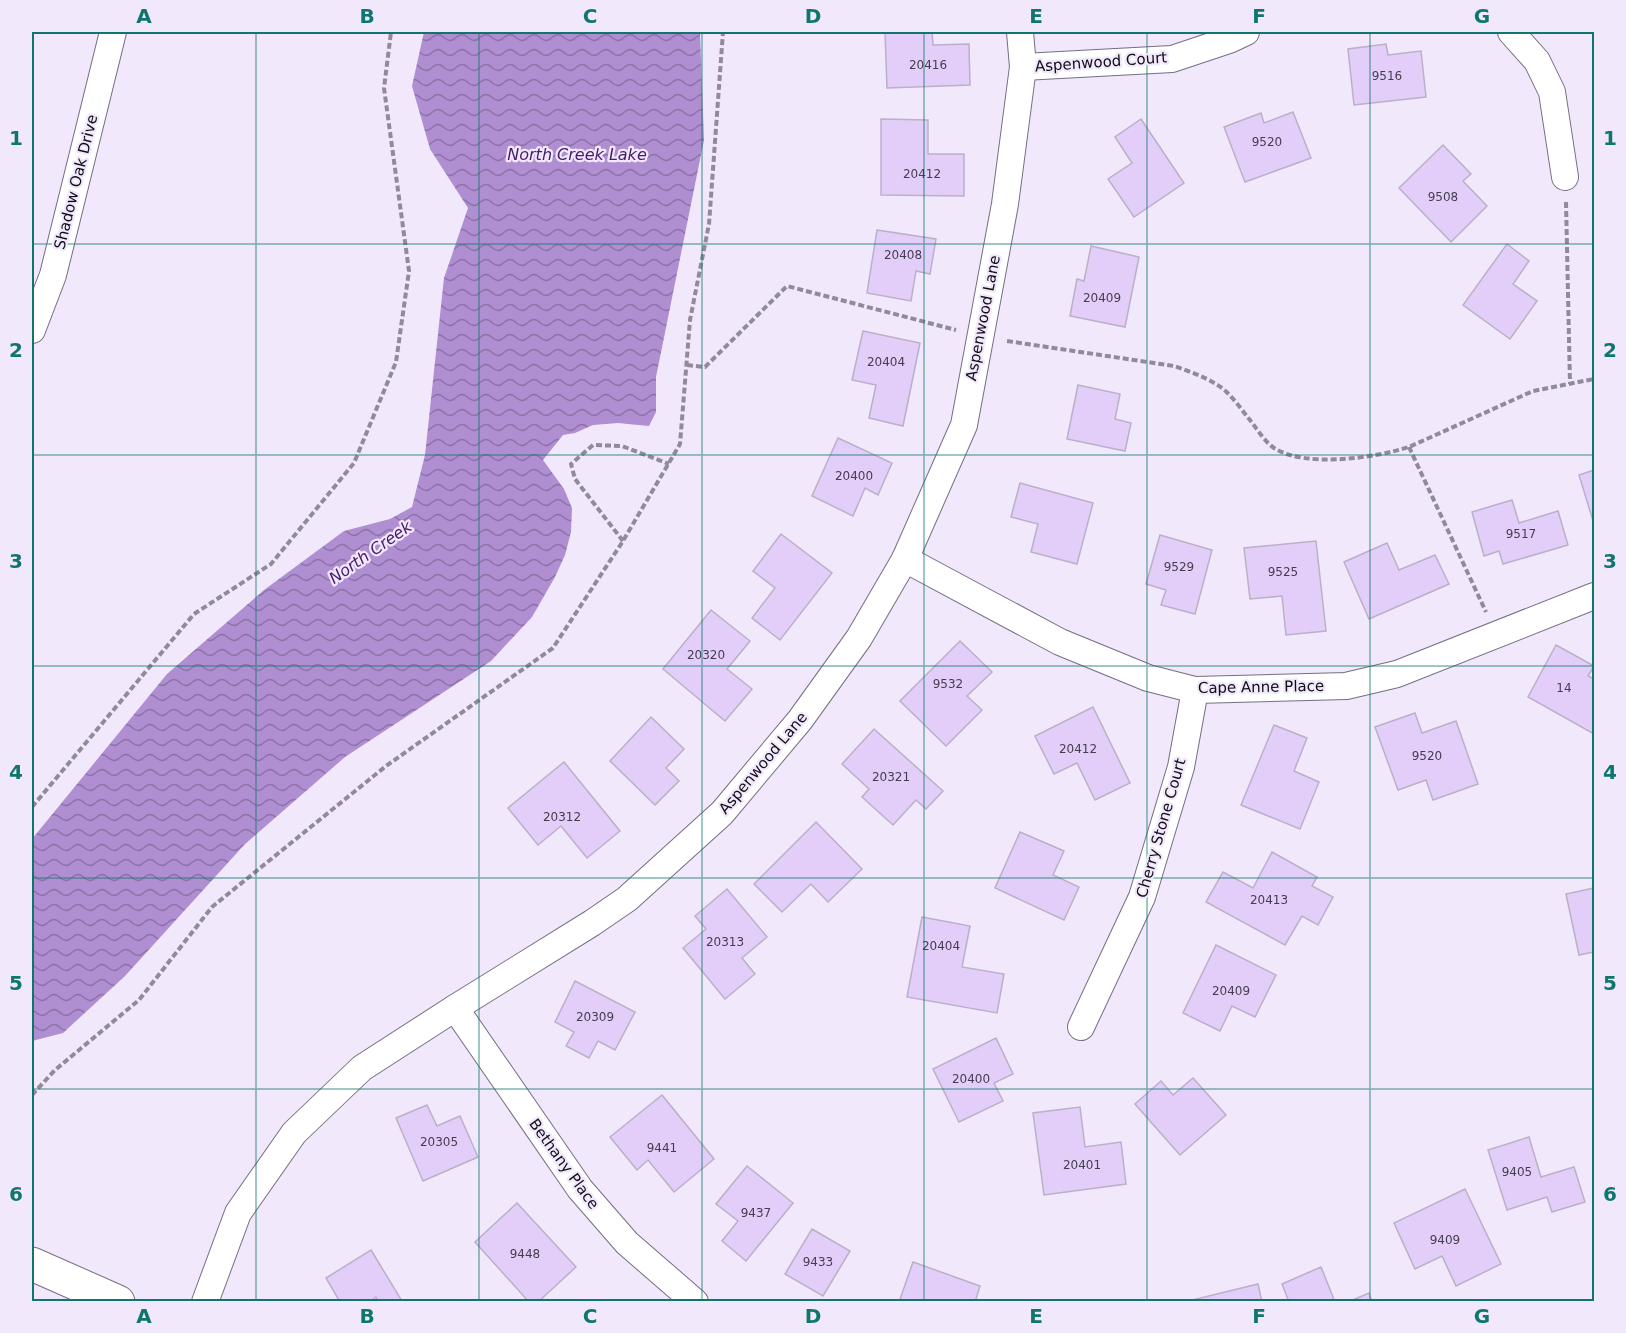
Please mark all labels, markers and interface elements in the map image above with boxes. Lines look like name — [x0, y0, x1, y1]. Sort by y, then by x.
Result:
text: A — [136, 4, 152, 28]
text: B — [359, 4, 375, 28]
text: C — [583, 4, 597, 28]
text: D — [805, 4, 821, 28]
text: E — [1029, 4, 1043, 28]
text: F — [1252, 4, 1266, 28]
text: G — [1474, 4, 1490, 28]
street label: Aspenwood Court — [1034, 48, 1168, 76]
house number: 20416 — [909, 58, 947, 72]
house number: 9516 — [1372, 69, 1402, 83]
street label: Shadow Oak Drive — [51, 113, 101, 251]
text: 1 — [9, 126, 23, 150]
text: 1 — [1603, 126, 1617, 150]
house number: 9520 — [1252, 135, 1282, 149]
water label: North Creek Lake — [507, 145, 647, 164]
house number: 20412 — [903, 167, 941, 181]
house number: 9508 — [1428, 190, 1458, 204]
house number: 20408 — [884, 248, 922, 262]
street label: Aspenwood Lane — [962, 254, 1004, 382]
house number: 20409 — [1083, 291, 1121, 305]
text: 2 — [9, 338, 23, 362]
text: 2 — [1603, 338, 1617, 362]
house number: 20404 — [867, 355, 905, 369]
house number: 20400 — [835, 469, 873, 483]
water label: North Creek — [325, 517, 416, 588]
house number: 9517 — [1506, 527, 1536, 541]
text: 3 — [9, 549, 23, 573]
text: 3 — [1603, 549, 1617, 573]
house number: 9529 — [1164, 560, 1194, 574]
house number: 9525 — [1268, 565, 1298, 579]
house number: 20320 — [687, 648, 725, 662]
house number: 9532 — [933, 677, 963, 691]
street label: Cape Anne Place — [1198, 677, 1324, 697]
house number: 14 — [1556, 681, 1572, 695]
street label: Aspenwood Lane — [715, 708, 811, 818]
house number: 20412 — [1059, 742, 1097, 756]
house number: 9520 — [1412, 749, 1442, 763]
street label: Cherry Stone Court — [1132, 756, 1190, 900]
text: 4 — [9, 760, 23, 784]
text: 4 — [1603, 760, 1617, 784]
house number: 20321 — [872, 770, 910, 784]
house number: 20312 — [543, 810, 581, 824]
house number: 20413 — [1250, 893, 1288, 907]
house number: 20313 — [706, 935, 744, 949]
house number: 20404 — [922, 939, 960, 953]
text: 5 — [9, 971, 23, 995]
text: 5 — [1603, 971, 1617, 995]
house number: 20409 — [1212, 984, 1250, 998]
house number: 20309 — [576, 1010, 614, 1024]
house number: 20400 — [952, 1072, 990, 1086]
street label: Bethany Place — [525, 1115, 603, 1213]
house number: 20305 — [420, 1135, 458, 1149]
house number: 9441 — [647, 1141, 677, 1155]
house number: 20401 — [1063, 1158, 1101, 1172]
house number: 9405 — [1502, 1165, 1532, 1179]
text: 6 — [9, 1182, 23, 1206]
text: 6 — [1603, 1182, 1617, 1206]
house number: 9437 — [741, 1206, 771, 1220]
house number: 9409 — [1430, 1233, 1460, 1247]
house number: 9448 — [510, 1247, 540, 1261]
house number: 9433 — [803, 1255, 833, 1269]
text: A — [136, 1304, 152, 1328]
text: B — [359, 1304, 375, 1328]
text: C — [583, 1304, 597, 1328]
text: D — [805, 1304, 821, 1328]
text: E — [1029, 1304, 1043, 1328]
text: F — [1252, 1304, 1266, 1328]
text: G — [1474, 1304, 1490, 1328]

